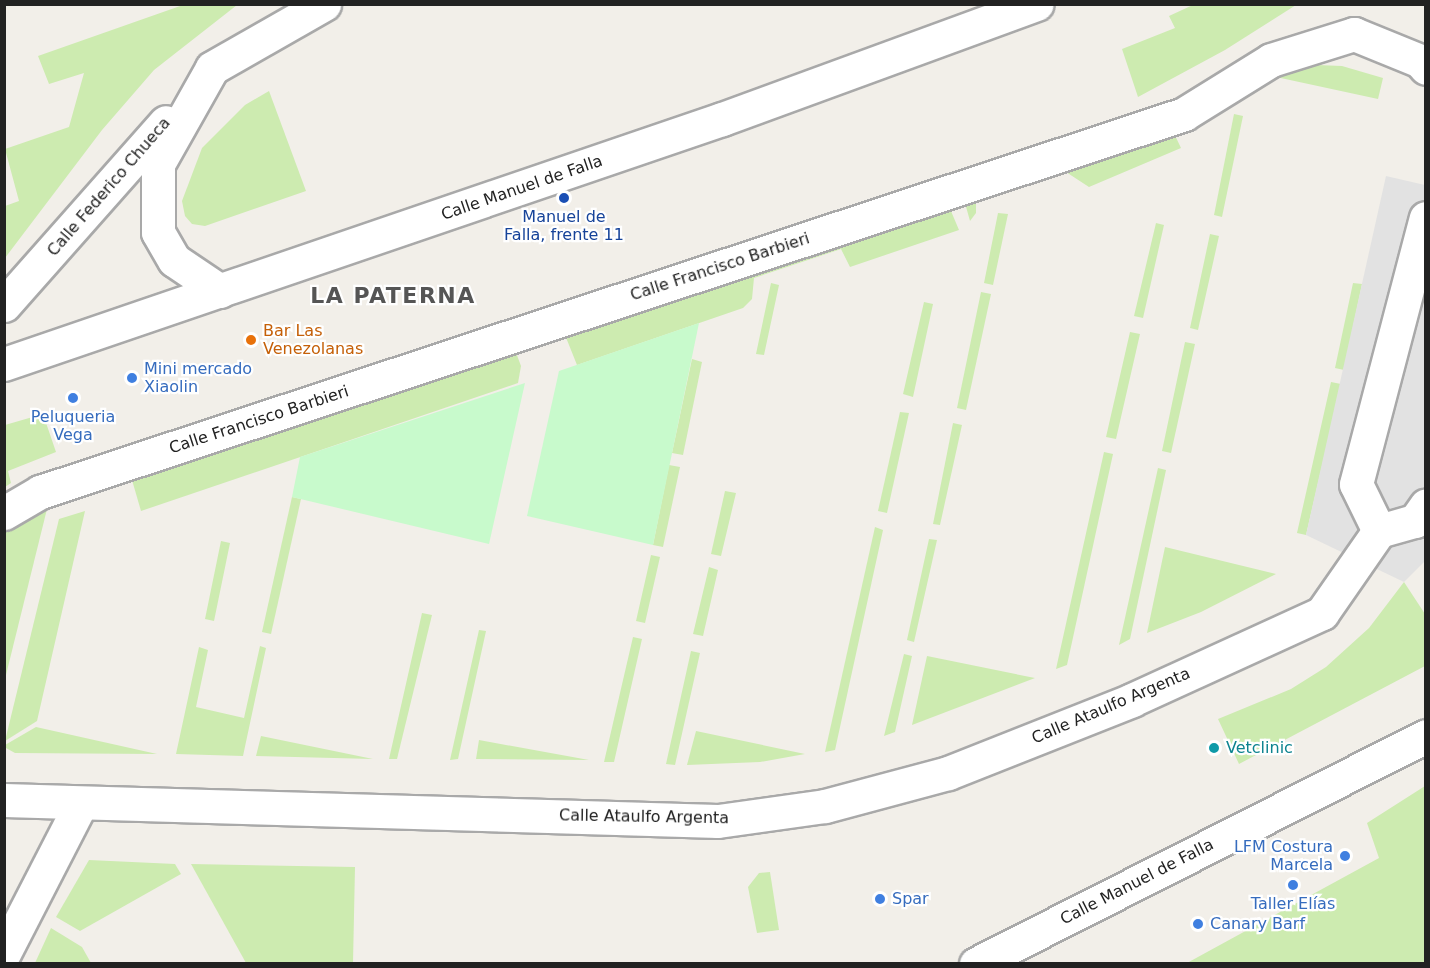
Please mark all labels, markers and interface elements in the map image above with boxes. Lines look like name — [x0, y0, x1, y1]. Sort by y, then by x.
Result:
street label: Calle Federico Chueca — [44, 114, 174, 260]
street label: Calle Manuel de Falla — [439, 151, 605, 225]
marker: Manuel de Falla, frente 11 — [557, 191, 571, 205]
place label: Manuel de Falla, frente 11 — [504, 207, 624, 245]
street label: Calle Francisco Barbieri — [628, 229, 812, 305]
district label: LA PATERNA — [310, 283, 476, 309]
place label: Bar Las Venezolanas — [263, 321, 363, 359]
marker: Bar Las Venezolanas — [244, 333, 258, 347]
place label: Mini mercado Xiaolin — [144, 359, 252, 397]
marker: Mini mercado Xiaolin — [125, 371, 139, 385]
street label: Calle Francisco Barbieri — [167, 382, 351, 458]
marker: Peluqueria Vega — [66, 391, 80, 405]
place label: Peluqueria Vega — [31, 407, 115, 445]
street label: Calle Ataulfo Argenta — [1029, 664, 1193, 748]
place label: Vetclinic — [1226, 738, 1293, 758]
marker: Vetclinic — [1207, 741, 1221, 755]
street label: Calle Ataulfo Argenta — [559, 806, 729, 828]
street label: Calle Manuel de Falla — [1057, 835, 1217, 929]
place label: LFM Costura Marcela — [1234, 837, 1333, 875]
marker: LFM Costura Marcela — [1338, 849, 1352, 863]
marker: Taller Elías — [1286, 878, 1300, 892]
place label: Spar — [892, 889, 929, 909]
marker: Spar — [873, 892, 887, 906]
place label: Taller Elías — [1251, 894, 1335, 914]
place label: Canary Barf — [1210, 914, 1305, 934]
marker: Canary Barf — [1191, 917, 1205, 931]

